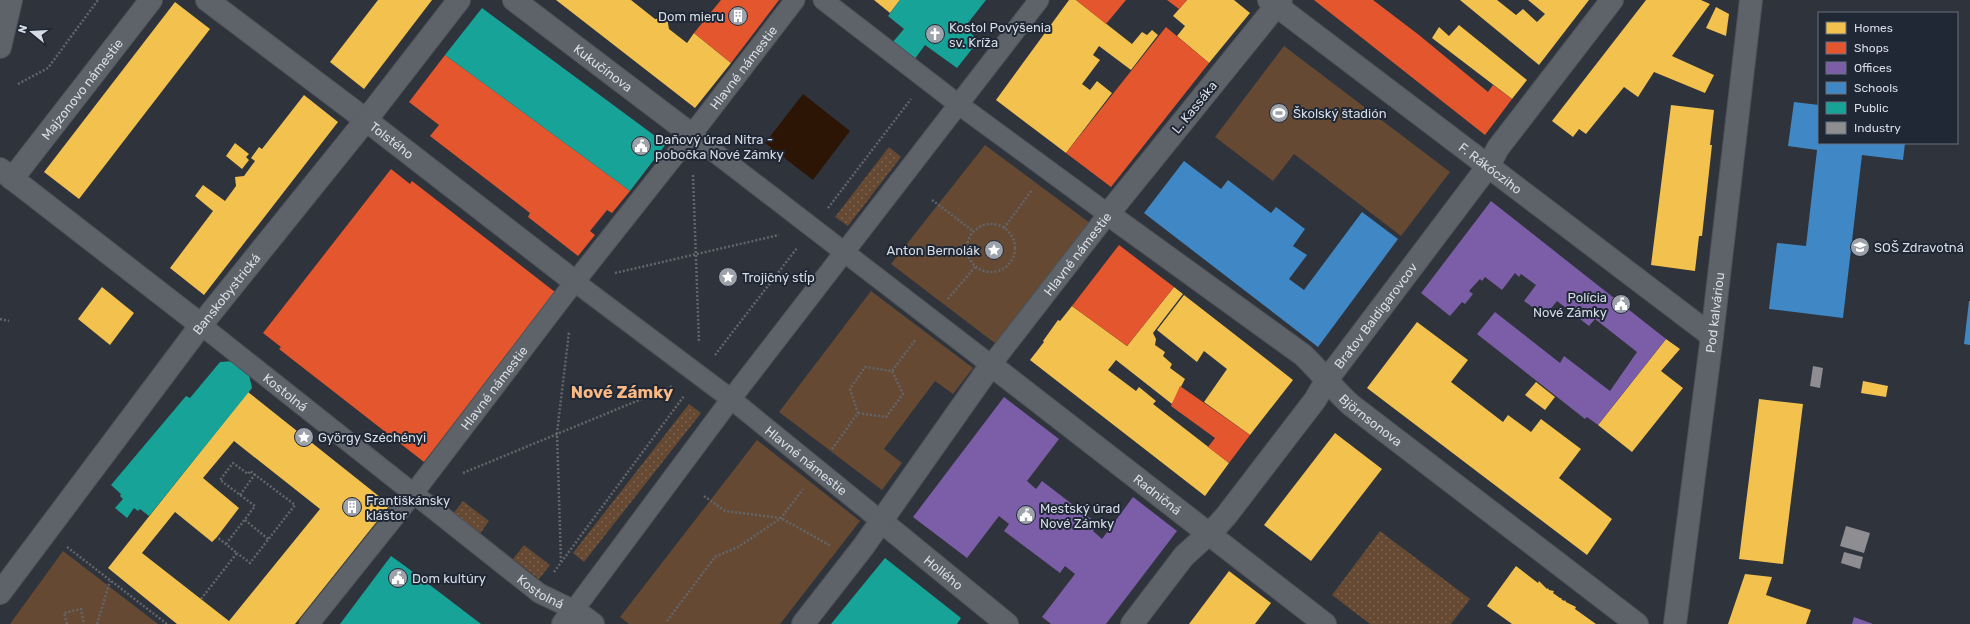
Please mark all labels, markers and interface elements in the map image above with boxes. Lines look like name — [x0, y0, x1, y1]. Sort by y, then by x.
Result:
building icon: Dom mieru — [727, 5, 749, 27]
place label: Dom mieru — [658, 9, 724, 24]
north arrow — [12, 12, 52, 52]
legend — [1818, 12, 1958, 144]
place label: Kostol Povýšenia sv. Kríža — [949, 20, 1051, 50]
text: Homes — [1854, 21, 1893, 35]
text: N — [16, 23, 30, 35]
street label: Hlavné námestie — [707, 23, 780, 112]
church icon: Kostol Povýšenia sv. Kríža — [924, 23, 946, 45]
street label: Majzonovo námestie — [38, 36, 126, 143]
street label: Kukučínova — [571, 41, 635, 95]
text: Shops — [1854, 41, 1889, 55]
text: Offices — [1854, 61, 1892, 75]
street label: L. Kassáka — [1169, 78, 1220, 136]
text: Schools — [1854, 81, 1898, 95]
text: Public — [1854, 101, 1889, 115]
sports icon: Školský štadión — [1268, 102, 1290, 124]
place label: Školský štadión — [1293, 106, 1387, 121]
street label: Tolstého — [367, 119, 416, 162]
text: Industry — [1854, 121, 1901, 135]
place label: Daňový úrad Nitra - pobočka Nové Zámky — [655, 132, 784, 162]
public building icon: Daňový úrad Nitra - pobočka Nové Zámky — [630, 135, 652, 157]
street label: F. Rákócziho — [1456, 140, 1525, 197]
street label: Hlavné námestie — [1041, 209, 1115, 299]
school or university icon: SOŠ Zdravotná — [1849, 236, 1871, 258]
place icon: Anton Bernolák — [983, 239, 1005, 261]
place label: SOŠ Zdravotná — [1874, 240, 1964, 255]
place label: Anton Bernolák — [887, 243, 980, 258]
street label: Banskobystrická — [190, 251, 264, 338]
street label: Bratov Baldigarovcov — [1331, 260, 1421, 372]
place icon: Trojičný stĺp — [717, 266, 739, 288]
place label: Trojičný stĺp — [742, 270, 815, 285]
street label: Pod kalváriou — [1703, 271, 1727, 354]
place label: Polícia Nové Zámky — [1533, 290, 1607, 320]
public building icon: Polícia Nové Zámky — [1610, 293, 1632, 315]
street label: Hlavné námestie — [458, 343, 531, 433]
street label: Kostolná — [260, 370, 310, 415]
district label: Nové Zámky — [571, 382, 673, 402]
street label: Björnsonova — [1336, 391, 1405, 449]
street label: Hlavné námestie — [762, 423, 850, 498]
place icon: György Széchényi — [293, 426, 315, 448]
place label: György Széchényi — [318, 430, 426, 446]
street label: Radničná — [1130, 471, 1184, 518]
place label: Františkánsky kláštor — [366, 493, 450, 523]
building icon: Františkánsky kláštor — [341, 496, 363, 518]
place label: Mestský úrad Nové Zámky — [1040, 501, 1120, 531]
public building icon: Mestský úrad Nové Zámky — [1015, 504, 1037, 526]
street label: Hollého — [921, 552, 966, 593]
public building icon: Dom kultúry — [387, 567, 409, 589]
place label: Dom kultúry — [412, 571, 486, 586]
street label: Kostolná — [514, 572, 566, 612]

